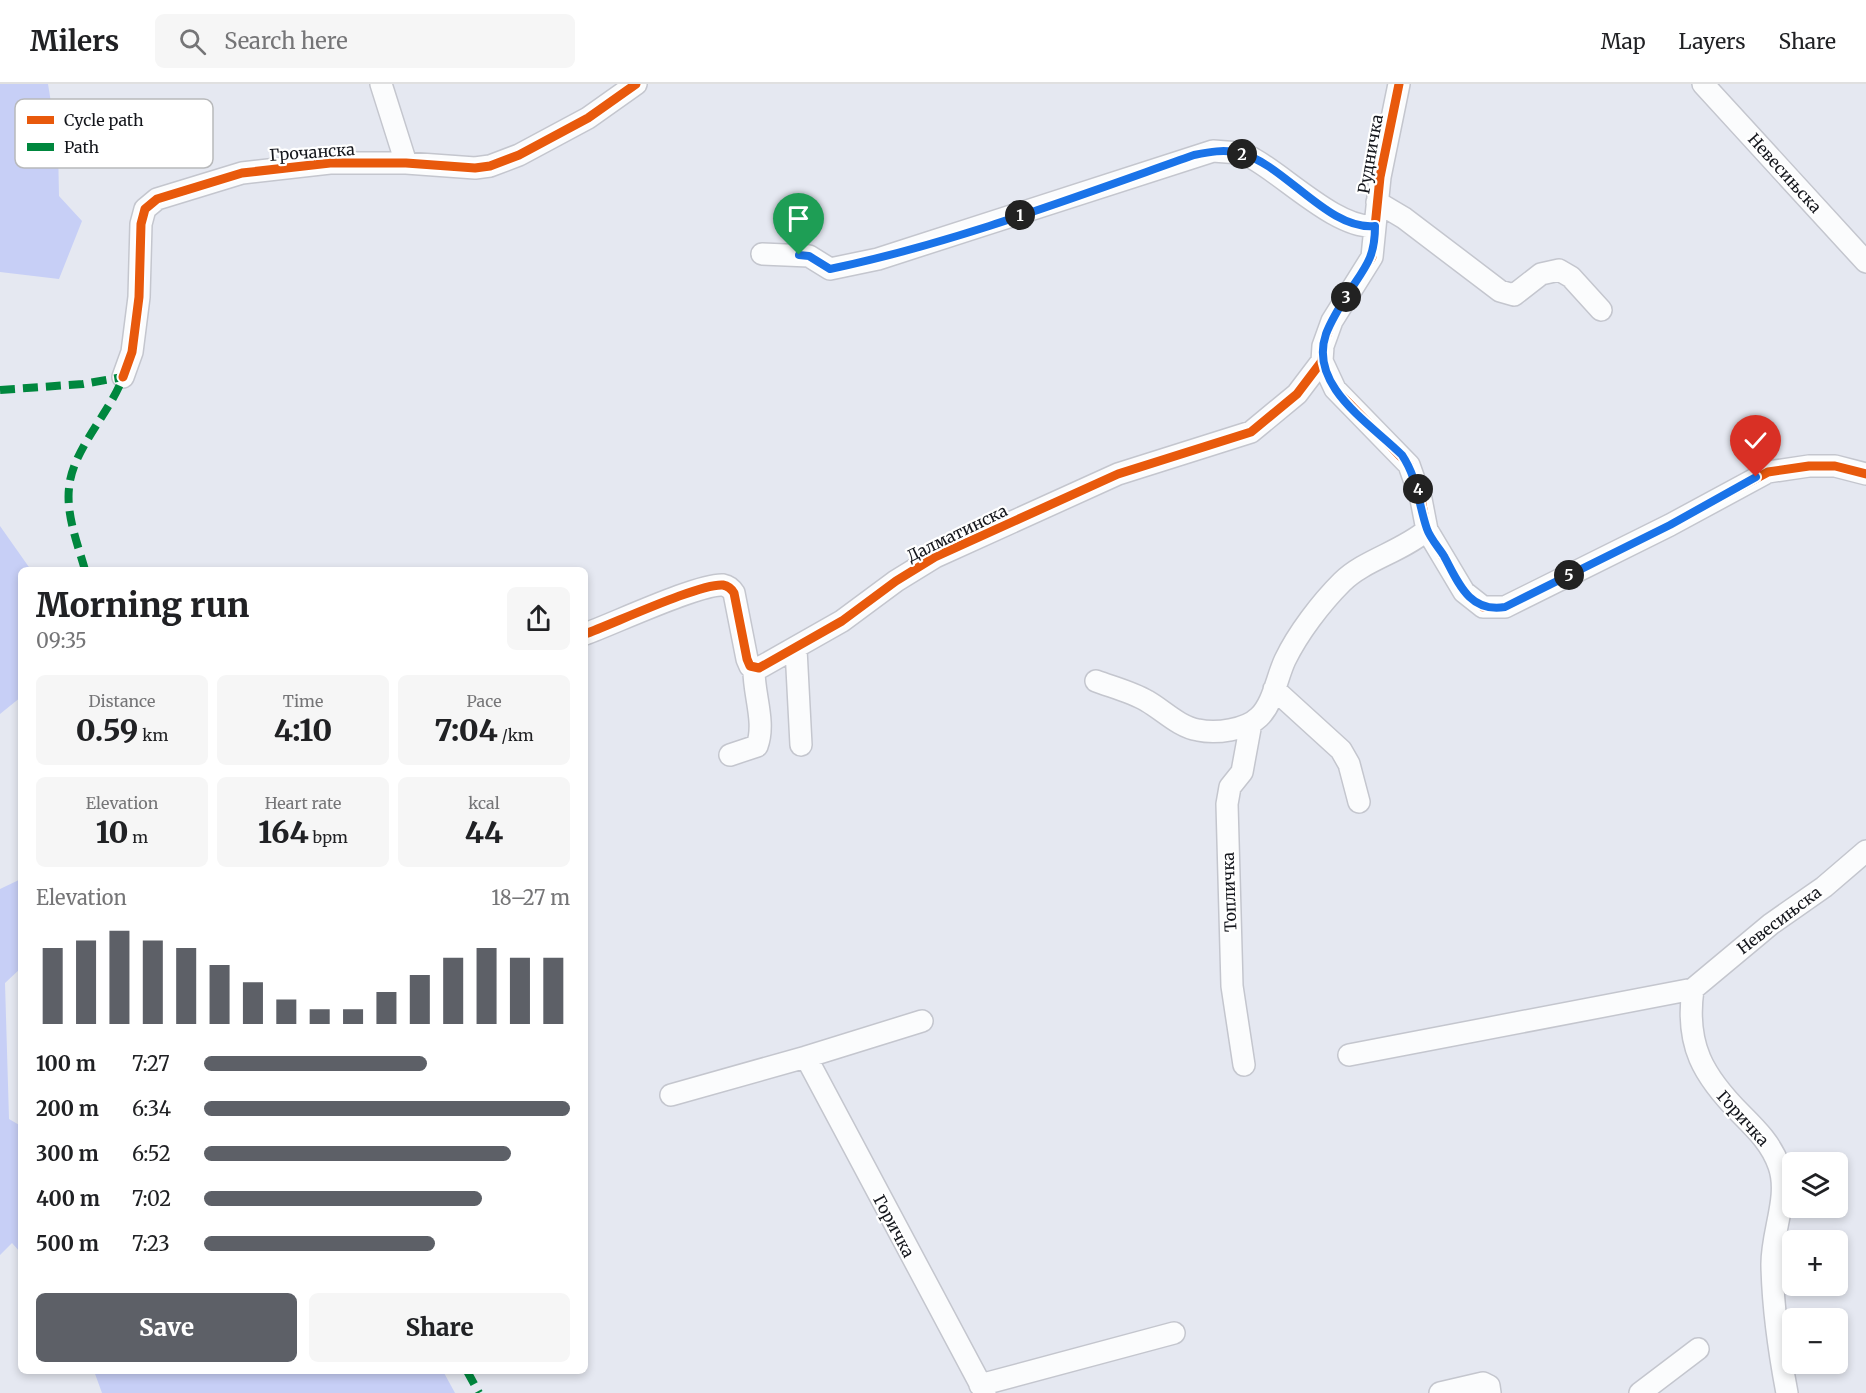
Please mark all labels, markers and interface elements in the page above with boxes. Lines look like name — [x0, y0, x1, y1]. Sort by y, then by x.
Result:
search box — [155, 14, 575, 68]
text: Milers — [30, 23, 119, 59]
icon: search — [176, 25, 209, 58]
text: Search here — [224, 27, 348, 55]
text: Map — [1601, 28, 1646, 55]
text: Layers — [1679, 28, 1746, 55]
text: Share — [1779, 28, 1836, 55]
legend — [15, 99, 213, 168]
text: Cycle path — [64, 110, 144, 130]
street label: Рудничка — [1353, 112, 1387, 195]
street label: Невесињска — [1744, 129, 1826, 217]
text: Path — [64, 137, 100, 157]
street label: Грочанска — [269, 139, 356, 165]
pin: 2 — [1227, 139, 1257, 169]
text: 2 — [1237, 144, 1247, 164]
pin — [773, 193, 824, 255]
pin: 1 — [1005, 200, 1035, 230]
icon: arrive — [782, 202, 815, 235]
text: 1 — [1016, 205, 1024, 225]
pin: 3 — [1331, 282, 1361, 312]
text: 3 — [1341, 287, 1351, 307]
pin — [1730, 415, 1781, 477]
icon: check — [1739, 424, 1772, 457]
pin: 4 — [1403, 474, 1433, 504]
text: 4 — [1413, 479, 1423, 499]
street label: Далматинска — [904, 500, 1011, 566]
pin: 5 — [1554, 560, 1584, 590]
text: 5 — [1564, 565, 1574, 585]
text: Morning run — [36, 585, 249, 626]
button: share — [507, 587, 570, 650]
text: 09:35 — [36, 628, 87, 653]
text: Distance — [89, 691, 155, 711]
text: Time — [283, 691, 323, 711]
text: Pace — [467, 691, 502, 711]
text: 0.59 — [76, 711, 139, 749]
text: 4:10 — [274, 711, 332, 749]
text: 7:04 — [434, 711, 498, 749]
text: km — [139, 725, 168, 745]
text: /km — [498, 725, 534, 745]
text: Elevation — [86, 793, 158, 813]
text: Heart rate — [265, 793, 341, 813]
text: kcal — [468, 793, 500, 813]
text: 10 — [96, 813, 129, 851]
text: 164 — [258, 813, 309, 851]
text: 44 — [465, 813, 503, 851]
text: m — [129, 827, 148, 847]
text: bpm — [309, 827, 348, 847]
street label: Топличка — [1218, 851, 1240, 932]
street label: Невесињска — [1733, 882, 1825, 958]
text: Elevation — [36, 885, 127, 910]
text: 18–27 m — [491, 885, 570, 910]
text: 100 m — [36, 1051, 96, 1076]
text: 7:27 — [132, 1051, 170, 1076]
street label: Горичка — [1713, 1086, 1774, 1150]
text: 200 m — [36, 1096, 99, 1121]
text: 6:34 — [132, 1096, 171, 1121]
text: 300 m — [36, 1141, 99, 1166]
text: 6:52 — [132, 1141, 171, 1166]
map controls — [1782, 1152, 1848, 1374]
button: layers — [1782, 1152, 1848, 1218]
text: 400 m — [36, 1186, 100, 1211]
text: 7:02 — [132, 1186, 171, 1211]
street label: Горичка — [869, 1191, 919, 1261]
button: + — [1782, 1230, 1848, 1296]
text: 500 m — [36, 1231, 99, 1256]
text: 7:23 — [132, 1231, 170, 1256]
button: Save — [36, 1293, 297, 1362]
button: Share — [309, 1293, 570, 1362]
button: − — [1782, 1308, 1848, 1374]

